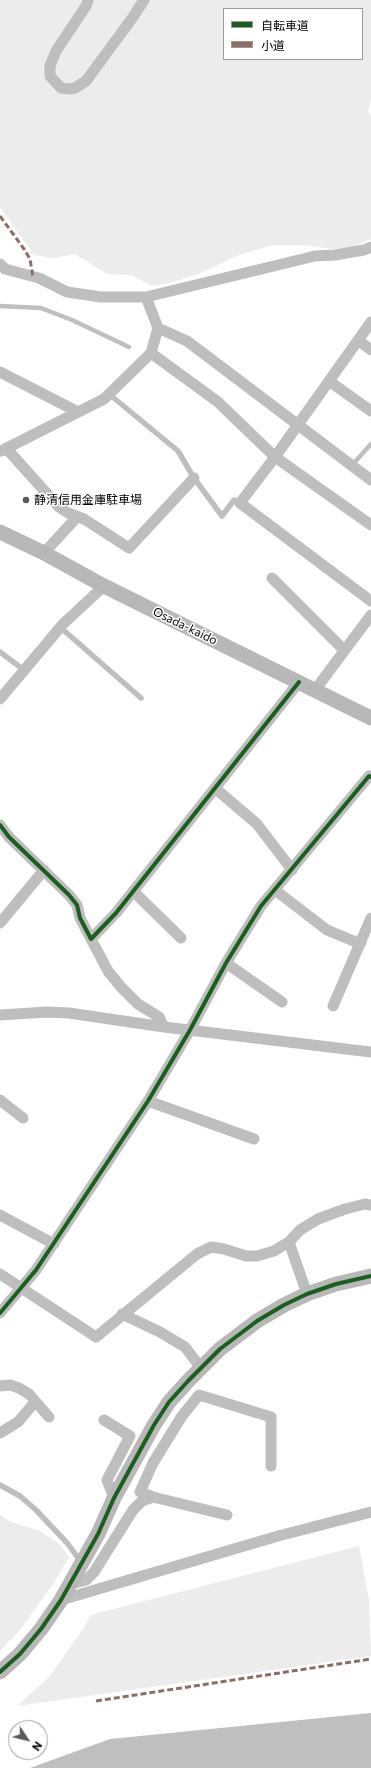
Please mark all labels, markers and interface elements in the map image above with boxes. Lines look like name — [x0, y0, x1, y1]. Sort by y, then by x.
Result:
legend — [223, 8, 363, 60]
text: 自転車道 — [261, 18, 309, 32]
text: 小道 — [261, 38, 285, 52]
place label: 静清信用金庫駐車場 — [34, 493, 142, 507]
marker: 静清信用金庫駐車場 — [21, 495, 31, 505]
street label: Osada-kaido — [150, 604, 220, 648]
north arrow — [8, 1720, 48, 1760]
text: N — [30, 1739, 45, 1754]

